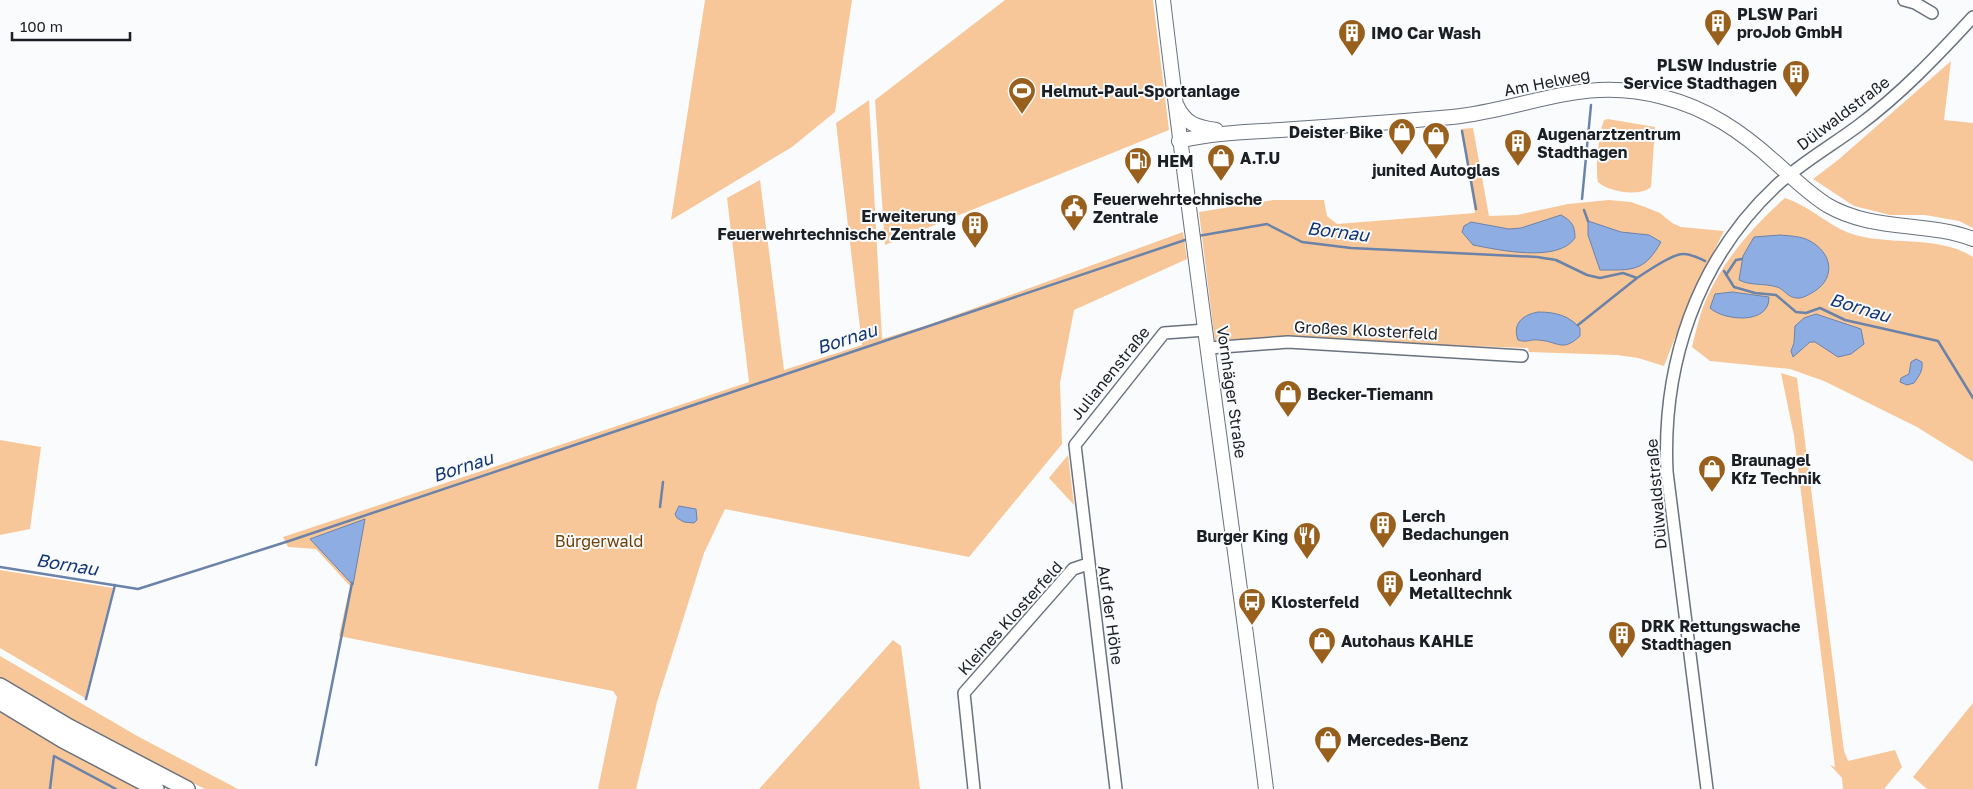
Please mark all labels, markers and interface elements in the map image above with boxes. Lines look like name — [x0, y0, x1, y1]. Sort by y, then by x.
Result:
place label: PLSW Pari proJob GmbH — [1737, 4, 1843, 42]
building icon: PLSW Pari proJob GmbH — [1703, 8, 1733, 47]
scale bar — [12, 10, 130, 42]
text: 100 m — [20, 17, 63, 35]
building icon: IMO Car Wash — [1337, 18, 1367, 57]
place label: IMO Car Wash — [1371, 23, 1481, 43]
place label: PLSW Industrie Service Stadthagen — [1623, 55, 1777, 93]
building icon: PLSW Industrie Service Stadthagen — [1781, 59, 1811, 98]
street label: Am Helweg — [1502, 64, 1592, 100]
street label: Dülwaldstraße — [1793, 72, 1893, 154]
sports icon: Helmut-Paul-Sportanlage — [1007, 76, 1037, 115]
place label: Helmut-Paul-Sportanlage — [1041, 81, 1240, 101]
shop icon: Deister Bike — [1387, 117, 1417, 156]
shop icon: junited Autoglas — [1421, 121, 1451, 160]
place label: Deister Bike — [1289, 122, 1383, 142]
place label: Augenarztzentrum Stadthagen — [1537, 124, 1681, 162]
building icon: Augenarztzentrum Stadthagen — [1503, 128, 1533, 167]
shop icon: A.T.U — [1206, 143, 1236, 182]
fuel station icon: HEM — [1123, 146, 1153, 185]
place label: A.T.U — [1240, 148, 1280, 168]
place label: HEM — [1157, 151, 1193, 171]
place label: junited Autoglas — [1371, 160, 1500, 180]
place label: Feuerwehrtechnische Zentrale — [1093, 189, 1262, 227]
public building icon: Feuerwehrtechnische Zentrale — [1059, 193, 1089, 232]
place label: Erweiterung Feuerwehrtechnische Zentrale — [717, 206, 956, 244]
building icon: Erweiterung Feuerwehrtechnische Zentrale — [960, 210, 990, 249]
water label: Bornau — [1306, 216, 1371, 246]
water label: Bornau — [1827, 287, 1894, 327]
street label: Großes Klosterfeld — [1294, 316, 1438, 344]
water label: Bornau — [814, 318, 881, 358]
street label: Julianenstraße — [1066, 322, 1154, 424]
street label: Vornhäger Straße — [1213, 324, 1251, 460]
shop icon: Becker-Tiemann — [1273, 379, 1303, 418]
place label: Becker-Tiemann — [1307, 384, 1433, 404]
street label: Dülwaldstraße — [1641, 438, 1671, 550]
water label: Bornau — [430, 446, 497, 486]
place label: Braunagel Kfz Technik — [1731, 450, 1822, 488]
shop icon: Braunagel Kfz Technik — [1697, 454, 1727, 493]
place label: Lerch Bedachungen — [1402, 506, 1509, 544]
building icon: Lerch Bedachungen — [1368, 510, 1398, 549]
restaurant icon: Burger King — [1292, 521, 1322, 560]
place label: Burger King — [1196, 526, 1288, 546]
park label: Bürgerwald — [555, 531, 643, 551]
water label: Bornau — [35, 548, 101, 580]
street label: Kleines Klosterfeld — [953, 557, 1067, 679]
street label: Auf der Höhe — [1094, 564, 1128, 666]
place label: Leonhard Metalltechnk — [1409, 565, 1513, 603]
building icon: Leonhard Metalltechnk — [1375, 569, 1405, 608]
bus stop icon: Klosterfeld — [1237, 587, 1267, 626]
place label: Klosterfeld — [1271, 592, 1359, 612]
place label: DRK Rettungswache Stadthagen — [1641, 616, 1800, 654]
building icon: DRK Rettungswache Stadthagen — [1607, 620, 1637, 659]
shop icon: Autohaus KAHLE — [1307, 626, 1337, 665]
place label: Autohaus KAHLE — [1341, 631, 1474, 651]
shop icon: Mercedes-Benz — [1313, 725, 1343, 764]
place label: Mercedes-Benz — [1347, 730, 1468, 750]

